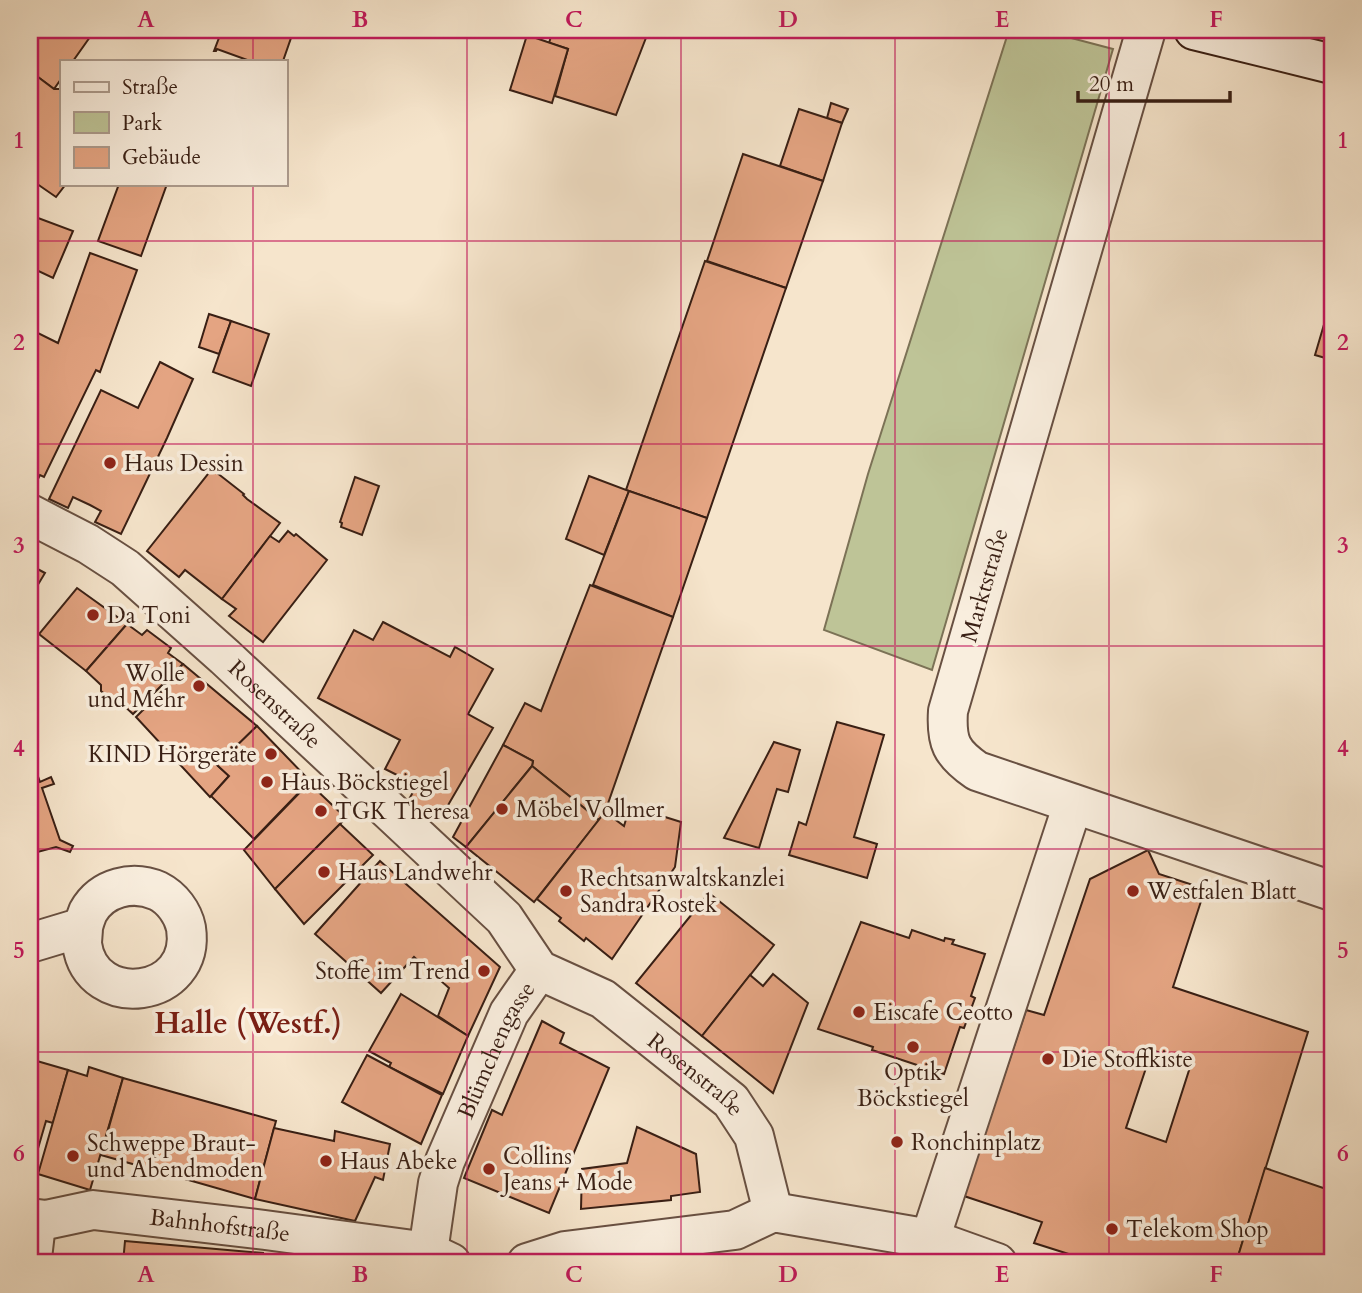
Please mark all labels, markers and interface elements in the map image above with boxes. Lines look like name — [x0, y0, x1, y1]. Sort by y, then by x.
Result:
text: A — [137, 4, 155, 35]
text: B — [352, 4, 368, 35]
text: C — [565, 4, 583, 35]
text: D — [778, 4, 798, 35]
text: E — [995, 4, 1009, 35]
text: F — [1209, 4, 1223, 35]
legend — [60, 60, 287, 186]
scale bar — [1078, 60, 1231, 104]
text: 20 m — [1089, 70, 1134, 99]
text: Straße — [122, 73, 178, 102]
text: Park — [122, 109, 163, 138]
text: 1 — [13, 125, 25, 156]
text: 1 — [1337, 125, 1349, 156]
text: Gebäude — [122, 143, 201, 172]
text: 2 — [13, 327, 25, 358]
text: 2 — [1337, 327, 1349, 358]
place label: Haus Dessin — [124, 448, 244, 479]
marker: Haus Dessin — [102, 455, 118, 471]
street label: Marktstraße — [953, 525, 1016, 646]
text: 3 — [13, 530, 25, 561]
text: 3 — [1337, 530, 1349, 561]
place label: Da Toni — [107, 600, 191, 631]
marker: Da Toni — [85, 607, 101, 623]
street label: Rosenstraße — [222, 653, 328, 756]
place label: Wolle und Mehr — [88, 658, 186, 715]
marker: Wolle und Mehr — [191, 678, 207, 694]
text: 4 — [13, 733, 25, 764]
text: 4 — [1337, 733, 1349, 764]
place label: KIND Hörgeräte — [88, 739, 257, 770]
marker: KIND Hörgeräte — [263, 746, 279, 762]
place label: Haus Böckstiegel — [281, 767, 449, 798]
marker: Haus Böckstiegel — [259, 774, 275, 790]
place label: Möbel Vollmer — [516, 794, 665, 825]
place label: TGK Theresa — [335, 796, 470, 827]
marker: Möbel Vollmer — [494, 801, 510, 817]
marker: TGK Theresa — [313, 803, 329, 819]
place label: Haus Landwehr — [338, 857, 493, 888]
place label: Rechtsanwaltskanzlei Sandra Rostek — [580, 863, 785, 920]
marker: Haus Landwehr — [316, 864, 332, 880]
place label: Westfalen Blatt — [1146, 876, 1296, 907]
marker: Rechtsanwaltskanzlei Sandra Rostek — [558, 883, 574, 899]
marker: Westfalen Blatt — [1125, 883, 1141, 899]
text: 5 — [13, 935, 25, 966]
text: 5 — [1337, 935, 1349, 966]
place label: Stoffe im Trend — [315, 956, 471, 987]
marker: Stoffe im Trend — [476, 963, 492, 979]
street label: Blümchengasse — [450, 975, 542, 1124]
place label: Eiscafe Ceotto — [873, 997, 1013, 1028]
district label: Halle (Westf.) — [154, 1003, 342, 1044]
marker: Eiscafe Ceotto — [851, 1004, 867, 1020]
street label: Rosenstraße — [641, 1025, 752, 1122]
marker: Optik Böckstiegel — [905, 1039, 921, 1055]
place label: Die Stoffkiste — [1062, 1044, 1193, 1075]
marker: Die Stoffkiste — [1040, 1051, 1056, 1067]
place label: Optik Böckstiegel — [857, 1057, 969, 1114]
place label: Ronchinplatz — [911, 1127, 1041, 1158]
place label: Schweppe Braut- und Abendmoden — [87, 1128, 263, 1185]
marker: Ronchinplatz — [889, 1134, 905, 1150]
text: 6 — [13, 1138, 25, 1169]
text: 6 — [1337, 1138, 1349, 1169]
place label: Collins Jeans + Mode — [500, 1141, 633, 1198]
place label: Haus Abeke — [340, 1146, 458, 1177]
marker: Schweppe Braut- und Abendmoden — [65, 1148, 81, 1164]
marker: Haus Abeke — [318, 1153, 334, 1169]
marker: Collins Jeans + Mode — [481, 1161, 497, 1177]
street label: Bahnhofstraße — [148, 1202, 292, 1249]
place label: Telekom Shop — [1126, 1214, 1269, 1245]
marker: Telekom Shop — [1104, 1221, 1120, 1237]
text: A — [137, 1259, 155, 1290]
text: B — [352, 1259, 368, 1290]
text: C — [565, 1259, 583, 1290]
text: D — [778, 1259, 798, 1290]
text: E — [995, 1259, 1009, 1290]
text: F — [1209, 1259, 1223, 1290]

